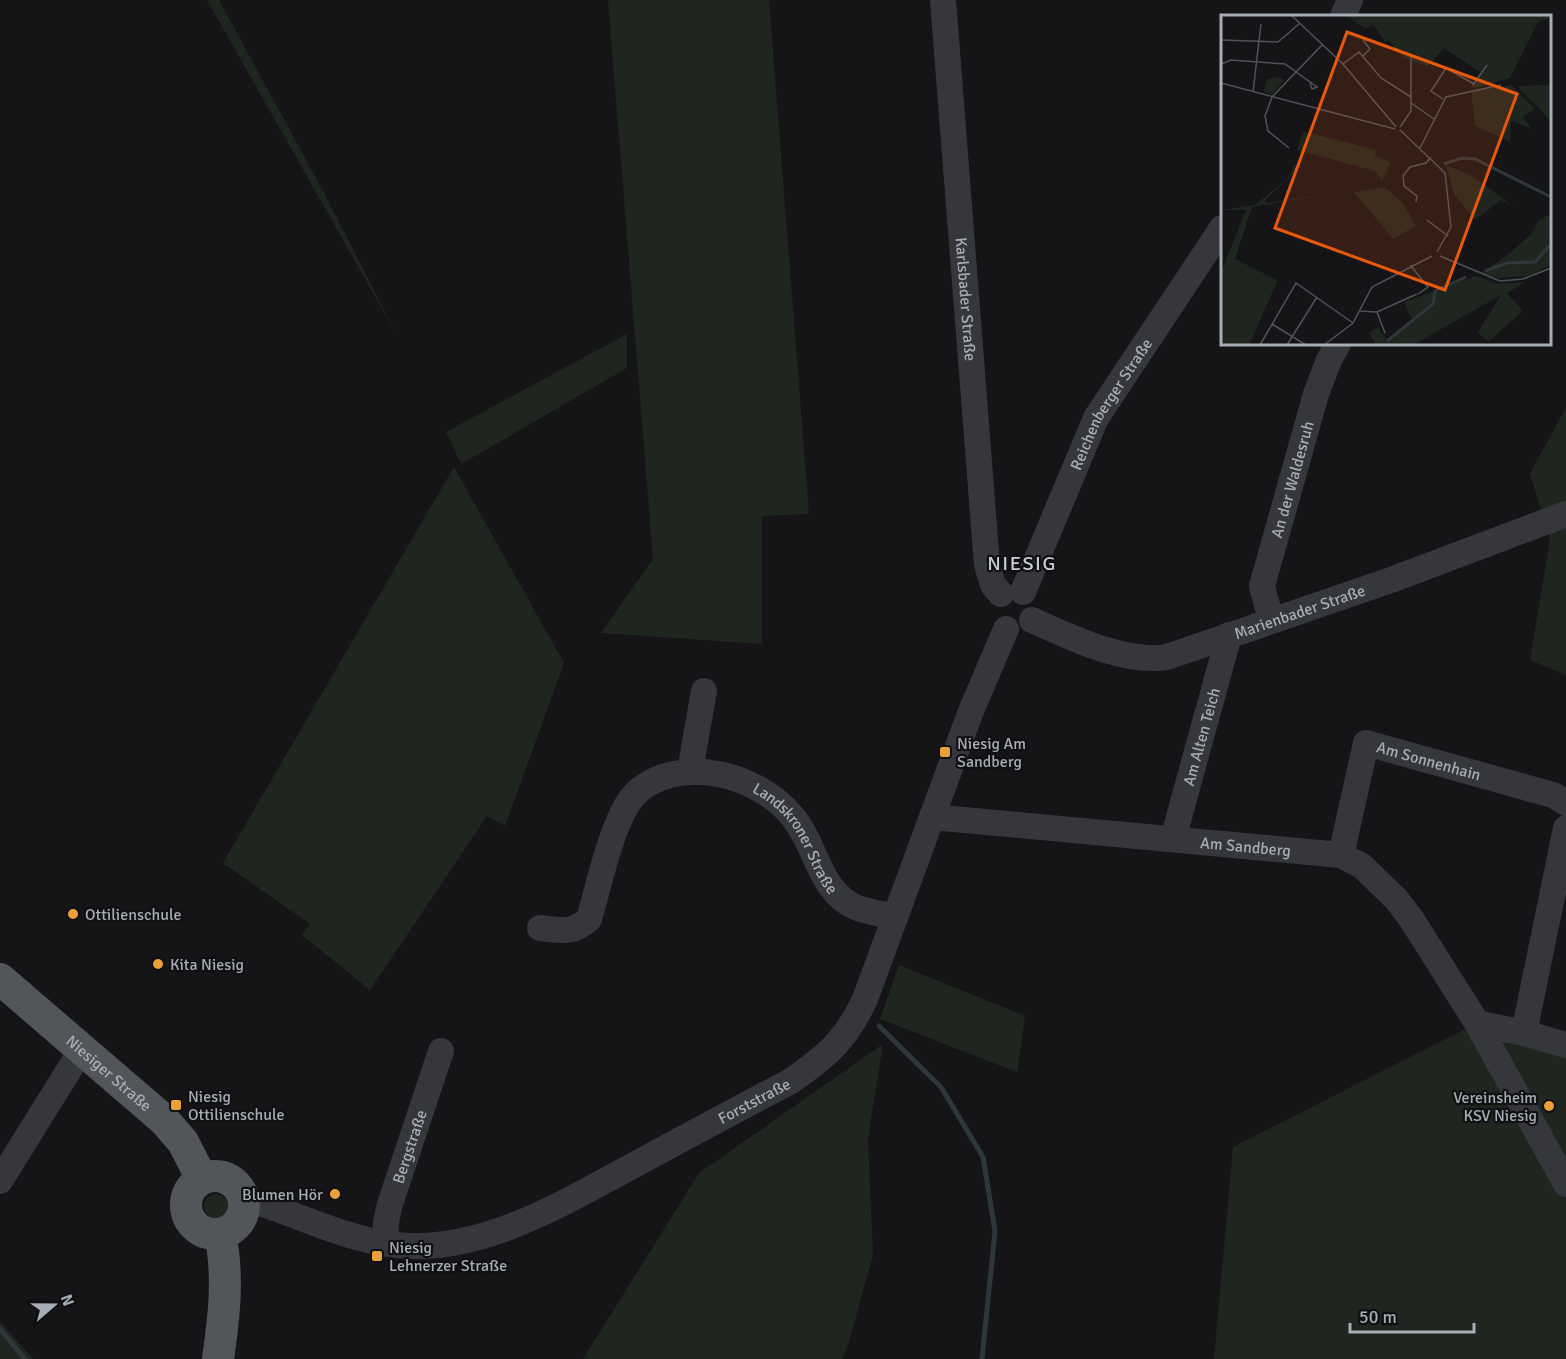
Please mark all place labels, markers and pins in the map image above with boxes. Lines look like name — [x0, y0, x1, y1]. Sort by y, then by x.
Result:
place label: Niesig Am Sandberg — [957, 734, 1026, 772]
marker: Niesig Am Sandberg — [938, 745, 952, 759]
place label: Ottilienschule — [85, 905, 181, 925]
marker: Ottilienschule — [66, 907, 80, 921]
place label: Kita Niesig — [170, 955, 244, 975]
marker: Kita Niesig — [151, 957, 165, 971]
place label: Niesig Ottilienschule — [188, 1087, 284, 1125]
place label: Vereinsheim KSV Niesig — [1453, 1088, 1537, 1126]
marker: Niesig Ottilienschule — [169, 1098, 183, 1112]
marker: Vereinsheim KSV Niesig — [1542, 1099, 1556, 1113]
place label: Blumen Hör — [242, 1185, 323, 1205]
marker: Blumen Hör — [328, 1187, 342, 1201]
place label: Niesig Lehnerzer Straße — [389, 1238, 507, 1276]
marker: Niesig Lehnerzer Straße — [370, 1249, 384, 1263]

